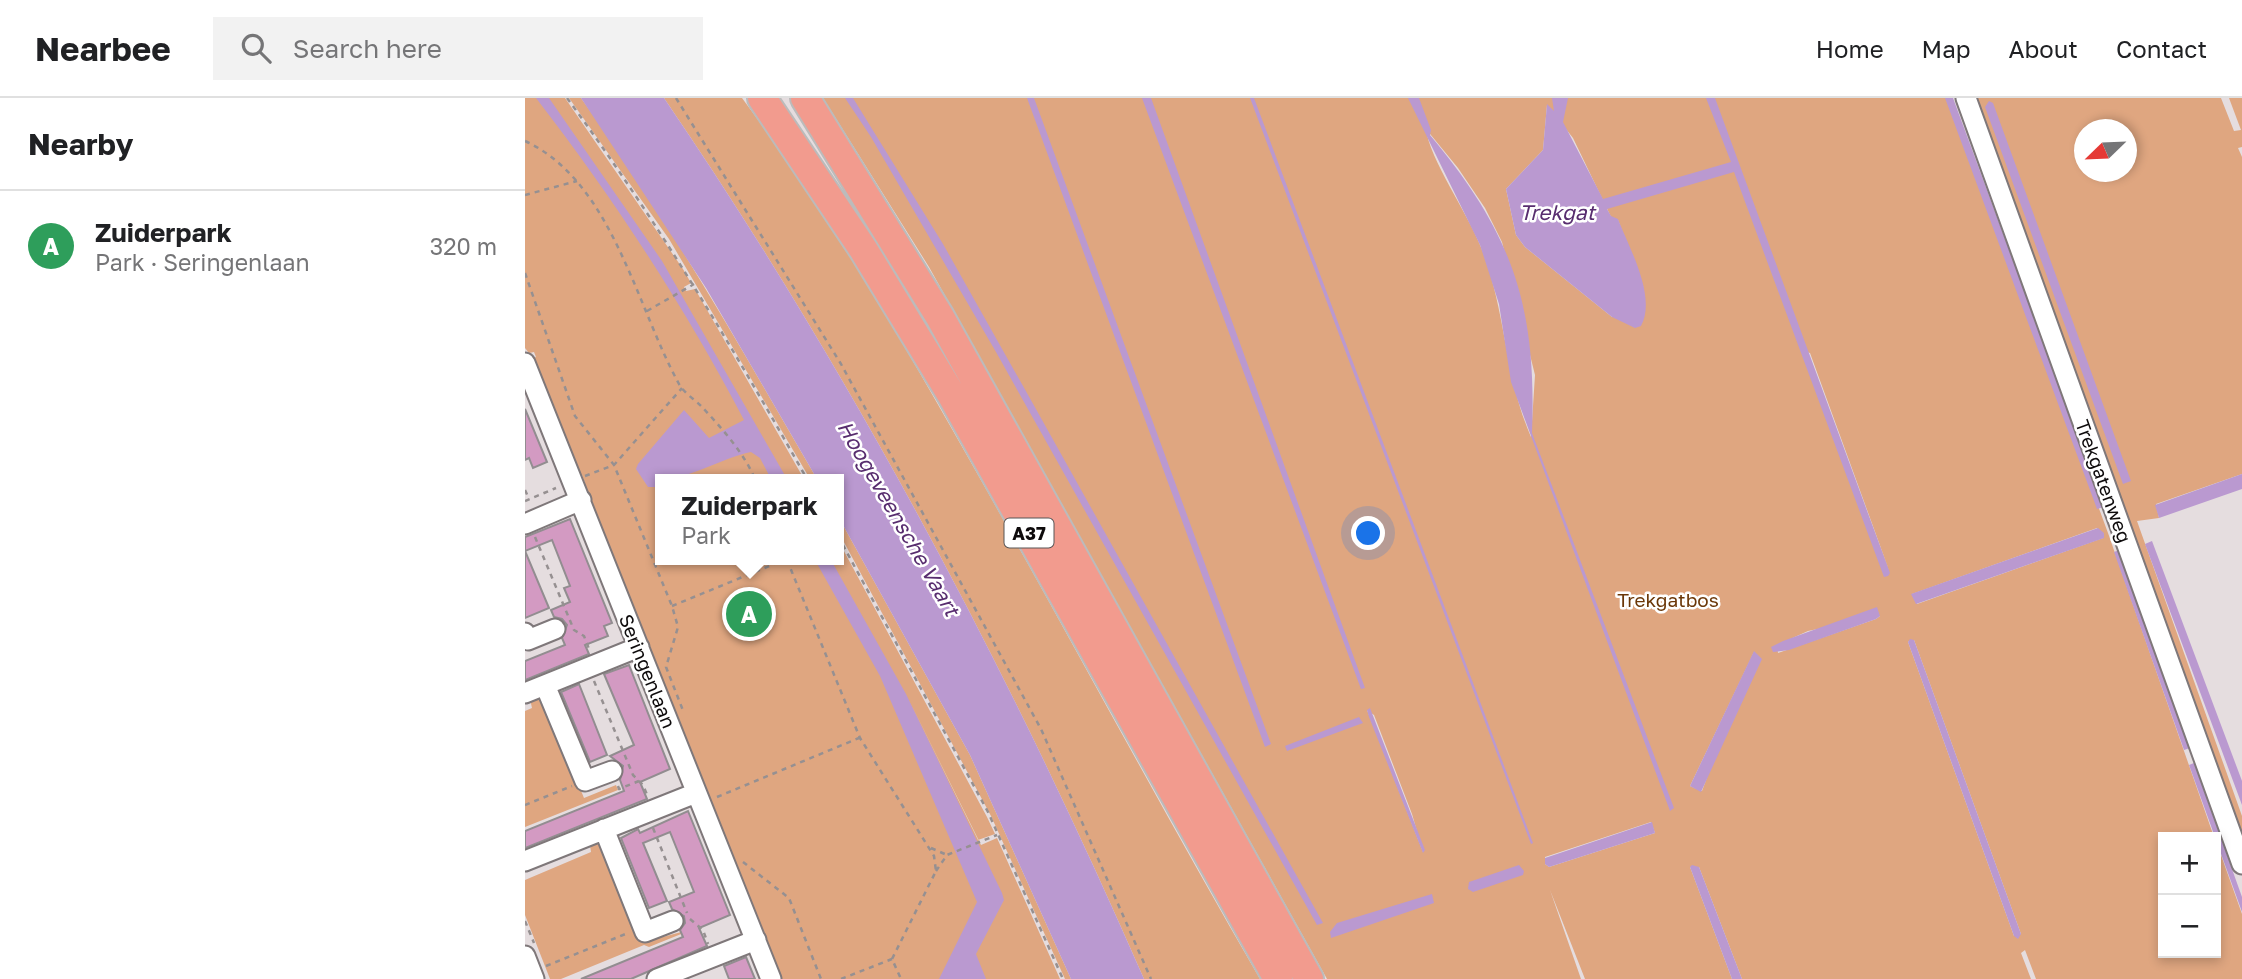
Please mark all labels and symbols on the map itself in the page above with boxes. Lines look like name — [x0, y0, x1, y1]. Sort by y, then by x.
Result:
north arrow — [2074, 119, 2137, 182]
water label: Trekgat — [1519, 199, 1597, 225]
water label: Hoogeveensche Vaart — [833, 416, 967, 622]
street label: Trekgatenweg — [2071, 416, 2137, 546]
your location — [1351, 516, 1385, 550]
road number: A37 — [1005, 519, 1053, 548]
pin: A — [726, 588, 772, 640]
park label: Trekgatbos — [1617, 588, 1719, 611]
street label: Seringenlaan — [615, 611, 681, 731]

